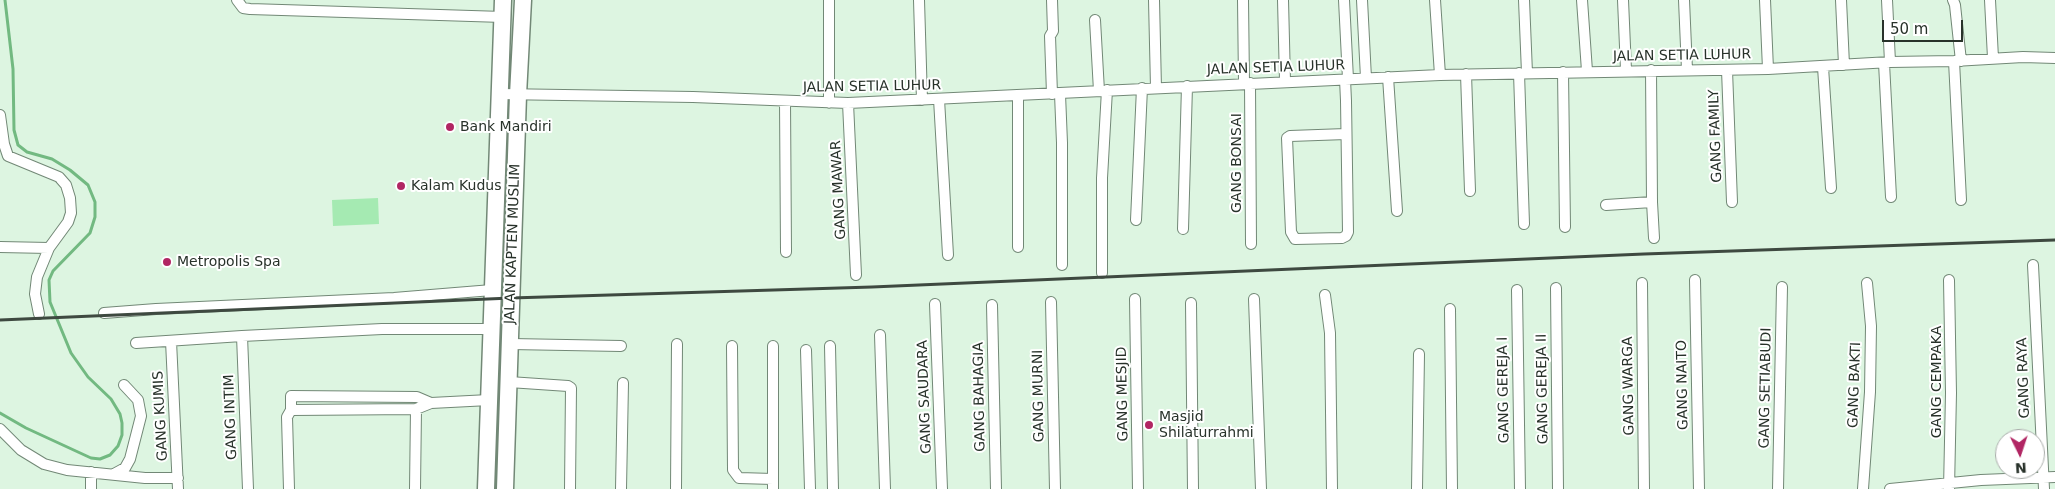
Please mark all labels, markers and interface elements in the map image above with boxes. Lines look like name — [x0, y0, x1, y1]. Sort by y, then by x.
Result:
scale bar — [1885, 10, 1966, 42]
text: 50 m — [1890, 20, 1928, 38]
street label: JALAN SETIA LUHUR — [1613, 46, 1751, 66]
street label: JALAN SETIA LUHUR — [1207, 57, 1345, 79]
street label: JALAN SETIA LUHUR — [803, 77, 941, 97]
street label: GANG FAMILY — [1706, 89, 1726, 183]
street label: GANG BONSAI — [1229, 113, 1245, 213]
place label: Bank Mandiri — [460, 119, 552, 135]
marker: Bank Mandiri — [444, 121, 456, 133]
street label: GANG MAWAR — [828, 140, 850, 240]
street label: JALAN KAPTEN MUSLIM — [502, 163, 524, 325]
place label: Kalam Kudus — [411, 178, 501, 194]
marker: Kalam Kudus — [395, 180, 407, 192]
place label: Metropolis Spa — [177, 254, 281, 270]
marker: Metropolis Spa — [161, 256, 173, 268]
street label: GANG CEMPAKA — [1929, 326, 1945, 438]
street label: GANG SETIABUDI — [1757, 327, 1775, 449]
street label: GANG GEREJA II — [1534, 334, 1552, 444]
street label: GANG WARGA — [1620, 336, 1638, 436]
street label: GANG GEREJA I — [1495, 337, 1513, 443]
street label: GANG RAYA — [2014, 337, 2034, 419]
street label: GANG SAUDARA — [915, 340, 935, 454]
street label: GANG NAITO — [1674, 340, 1692, 430]
street label: GANG BAHAGIA — [971, 342, 989, 452]
street label: GANG BAKTI — [1845, 342, 1865, 428]
street label: GANG MESJID — [1114, 346, 1132, 442]
street label: GANG MURNI — [1030, 349, 1048, 443]
street label: GANG KUMIS — [150, 370, 172, 462]
street label: GANG INTIM — [221, 374, 241, 460]
place label: Masjid Shilaturrahmi — [1159, 409, 1254, 442]
marker: Masjid Shilaturrahmi — [1143, 419, 1155, 431]
north arrow — [1995, 429, 2045, 479]
text: N — [2015, 460, 2027, 476]

